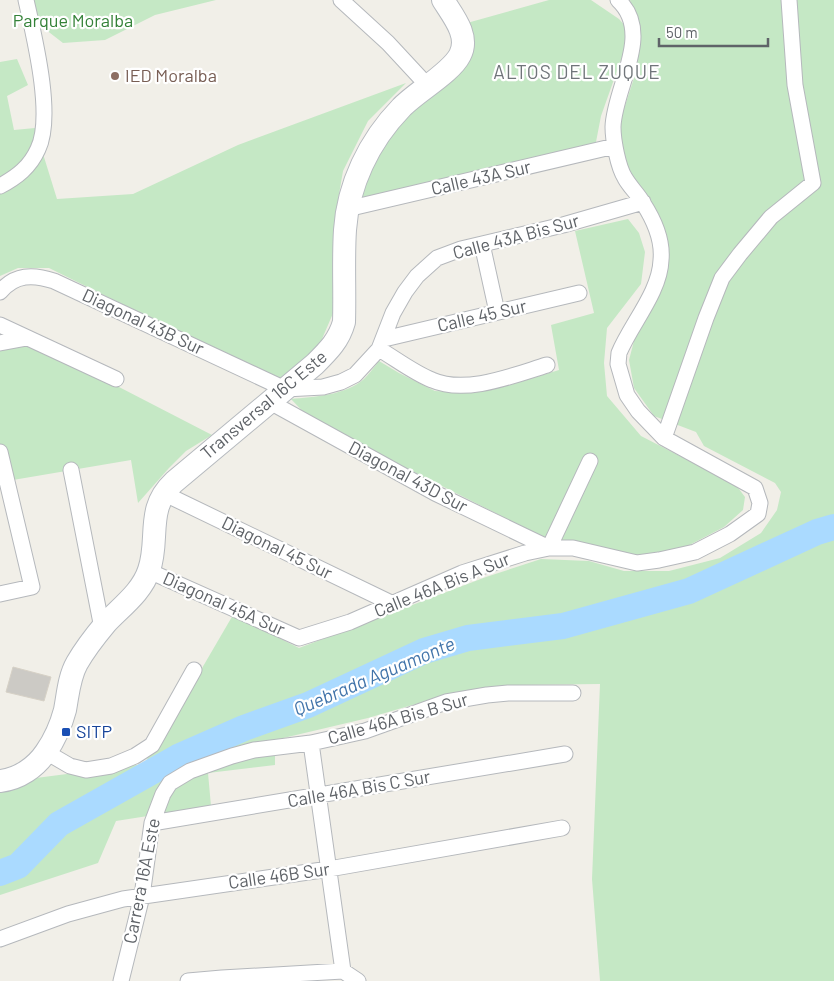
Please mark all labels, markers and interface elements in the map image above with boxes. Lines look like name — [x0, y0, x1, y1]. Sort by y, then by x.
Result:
park label: Parque Moralba — [13, 9, 133, 31]
scale bar — [659, 15, 768, 47]
text: 50 m — [666, 23, 698, 41]
district label: ALTOS DEL ZUQUE — [493, 60, 661, 83]
place label: IED Moralba — [125, 64, 217, 86]
marker: IED Moralba — [109, 70, 121, 82]
street label: Calle 43A Sur — [429, 155, 533, 199]
street label: Calle 43A Bis Sur — [450, 208, 582, 263]
street label: Diagonal 43B Sur — [79, 283, 208, 359]
street label: Calle 45 Sur — [435, 294, 529, 336]
street label: Transversal 16C Este — [196, 345, 331, 464]
street label: Diagonal 43D Sur — [345, 436, 472, 517]
street label: Diagonal 45 Sur — [218, 511, 337, 584]
street label: Calle 46A Bis A Sur — [370, 547, 513, 621]
street label: Diagonal 45A Sur — [160, 566, 289, 640]
water label: Quebrada Aguamonte — [290, 631, 458, 720]
street label: Calle 46A Bis B Sur — [325, 687, 471, 749]
place label: SITP — [76, 720, 112, 742]
marker: SITP — [60, 726, 72, 738]
street label: Calle 46A Bis C Sur — [286, 765, 432, 811]
street label: Carrera 16A Este — [118, 816, 164, 945]
street label: Calle 46B Sur — [227, 857, 331, 893]

